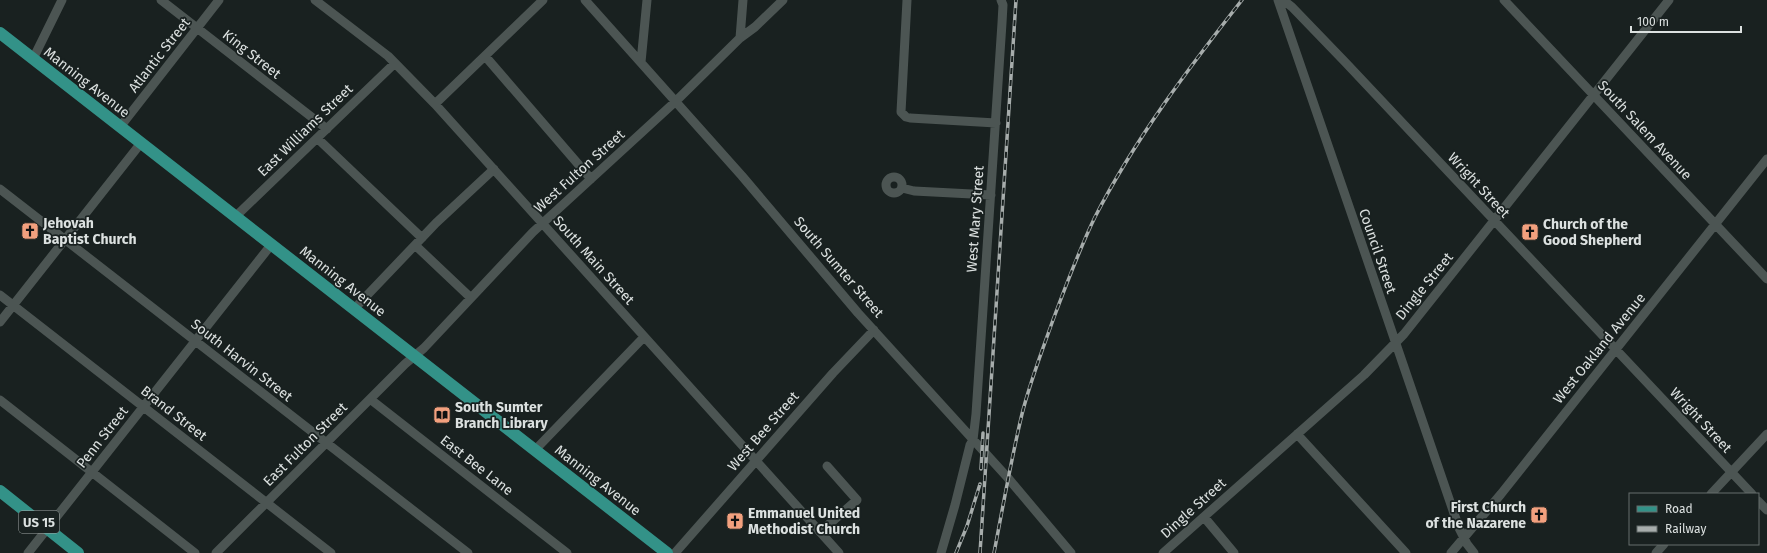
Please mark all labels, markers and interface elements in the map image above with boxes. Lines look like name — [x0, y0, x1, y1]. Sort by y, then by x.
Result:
scale bar — [1631, 8, 1741, 34]
street label: Atlantic Street — [125, 14, 194, 96]
text: 100 m — [1637, 15, 1669, 29]
street label: King Street — [219, 26, 285, 83]
street label: Manning Avenue — [40, 44, 133, 121]
street label: South Salem Avenue — [1594, 77, 1695, 184]
street label: East Williams Street — [254, 80, 357, 180]
street label: West Fulton Street — [531, 126, 629, 216]
street label: Wright Street — [1444, 149, 1514, 222]
street label: West Mary Street — [963, 164, 988, 273]
street label: Council Street — [1355, 207, 1400, 297]
street label: South Main Street — [549, 213, 638, 309]
street label: South Sumter Street — [790, 213, 888, 322]
place label: Jehovah Baptist Church — [42, 215, 136, 248]
place label: Church of the Good Shepherd — [1543, 216, 1642, 249]
church icon: Jehovah Baptist Church — [20, 221, 40, 241]
church icon: Church of the Good Shepherd — [1520, 222, 1540, 242]
street label: Manning Avenue — [296, 243, 389, 320]
street label: Dingle Street — [1392, 248, 1457, 323]
street label: West Oakland Avenue — [1550, 290, 1649, 407]
street label: South Harvin Street — [188, 315, 297, 406]
street label: Brand Street — [137, 382, 211, 445]
street label: Wright Street — [1666, 384, 1736, 457]
street label: West Bee Street — [724, 387, 803, 475]
street label: East Fulton Street — [260, 398, 351, 490]
place label: South Sumter Branch Library — [455, 399, 549, 432]
street label: Penn Street — [73, 402, 132, 471]
library icon: South Sumter Branch Library — [432, 405, 452, 425]
street label: East Bee Lane — [437, 432, 517, 499]
street label: Manning Avenue — [551, 442, 644, 519]
street label: Dingle Street — [1157, 474, 1230, 542]
legend — [1629, 493, 1759, 545]
place label: First Church of the Nazarene — [1425, 499, 1526, 532]
text: Road — [1665, 502, 1693, 516]
place label: Emmanuel United Methodist Church — [748, 505, 860, 538]
church icon: First Church of the Nazarene — [1529, 505, 1549, 525]
road number: US 15 — [19, 511, 59, 533]
church icon: Emmanuel United Methodist Church — [725, 511, 745, 531]
text: Railway — [1665, 522, 1706, 536]

